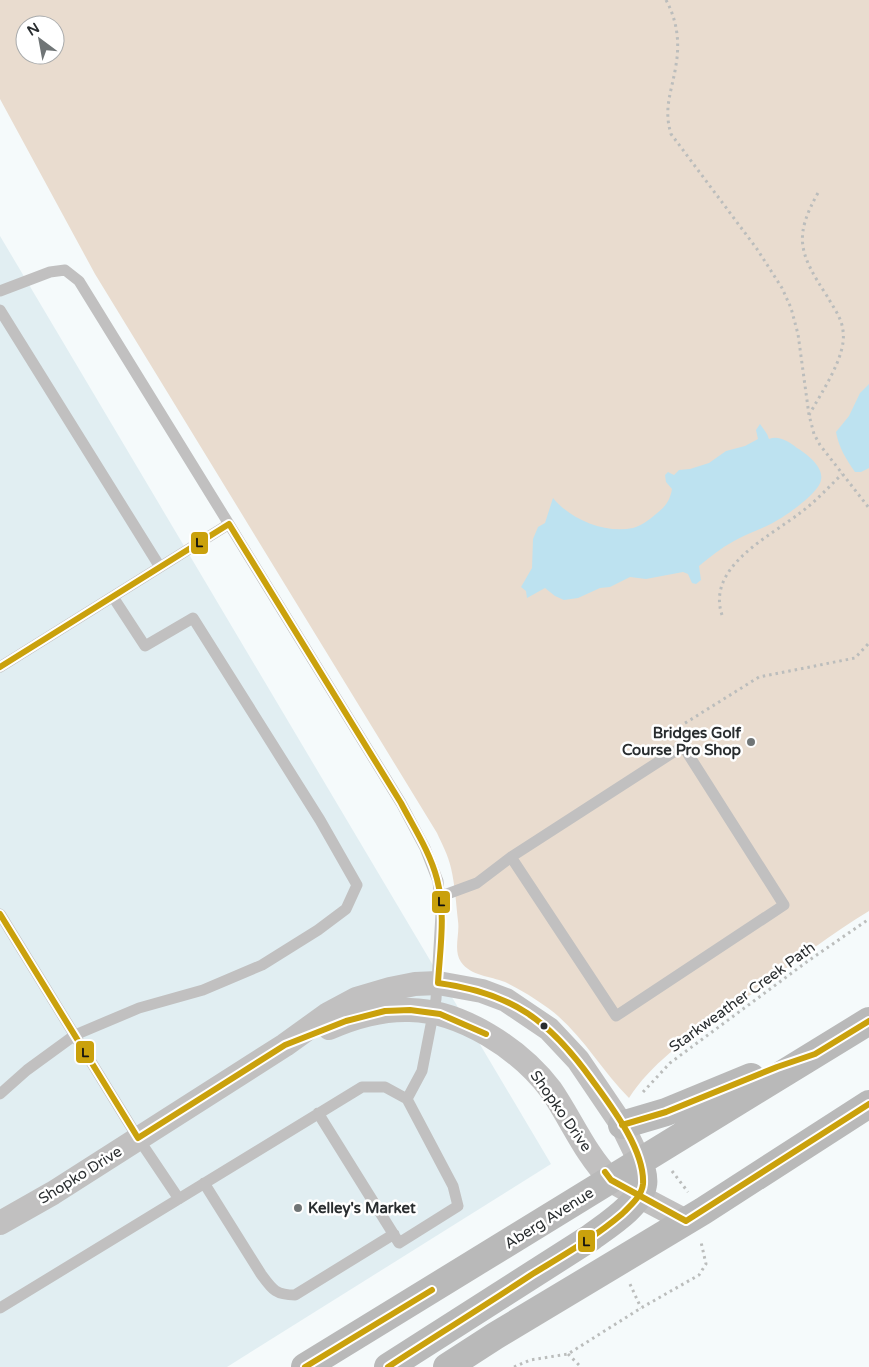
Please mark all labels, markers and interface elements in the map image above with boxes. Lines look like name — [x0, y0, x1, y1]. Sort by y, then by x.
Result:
north arrow — [15, 15, 65, 65]
text: N — [24, 19, 43, 40]
line badge: L — [190, 531, 209, 555]
text: L — [195, 534, 204, 551]
place label: Bridges Golf Course Pro Shop — [622, 724, 742, 760]
marker: Bridges Golf Course Pro Shop — [745, 736, 757, 748]
line badge: L — [431, 890, 451, 914]
text: L — [437, 893, 446, 910]
street label: Starkweather Creek Path — [665, 938, 819, 1056]
unlabelled marker — [539, 1021, 549, 1031]
line badge: L — [75, 1040, 95, 1064]
text: L — [81, 1044, 90, 1061]
street label: Shopko Drive — [526, 1067, 596, 1155]
street label: Shopko Drive — [35, 1142, 125, 1208]
street label: Aberg Avenue — [501, 1183, 597, 1253]
place label: Kelley's Market — [308, 1199, 416, 1218]
marker: Kelley's Market — [292, 1202, 304, 1214]
line badge: L — [577, 1229, 596, 1253]
text: L — [582, 1233, 591, 1250]

